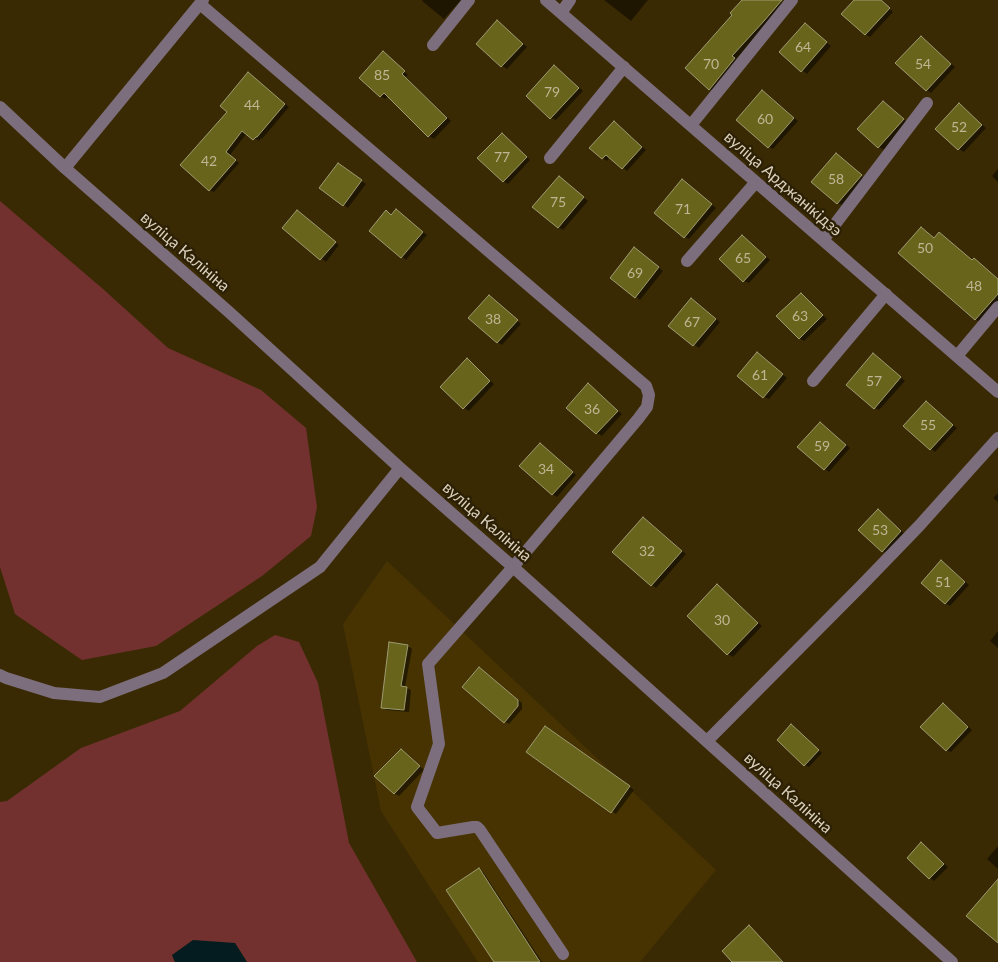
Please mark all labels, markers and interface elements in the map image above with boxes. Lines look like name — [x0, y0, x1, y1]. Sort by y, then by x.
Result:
house number: 64 — [795, 39, 811, 55]
house number: 70 — [703, 56, 719, 72]
house number: 54 — [915, 56, 931, 72]
house number: 85 — [374, 67, 390, 83]
house number: 79 — [544, 84, 560, 100]
house number: 44 — [244, 97, 260, 113]
house number: 60 — [757, 111, 773, 127]
house number: 52 — [951, 119, 967, 135]
street label: вуліца Арджанікідзэ — [720, 128, 846, 240]
house number: 77 — [494, 149, 510, 165]
house number: 42 — [201, 153, 217, 169]
house number: 58 — [828, 171, 844, 187]
house number: 75 — [550, 194, 566, 210]
house number: 71 — [675, 201, 691, 217]
street label: вуліца Калініна — [137, 208, 233, 296]
house number: 50 — [917, 240, 933, 256]
house number: 65 — [735, 250, 751, 266]
house number: 69 — [627, 265, 643, 281]
house number: 48 — [966, 278, 982, 294]
house number: 63 — [792, 308, 808, 324]
house number: 38 — [485, 311, 501, 327]
house number: 67 — [684, 314, 700, 330]
house number: 61 — [752, 367, 768, 383]
house number: 57 — [866, 373, 882, 389]
house number: 36 — [584, 401, 600, 417]
house number: 55 — [920, 417, 936, 433]
house number: 59 — [814, 438, 830, 454]
house number: 34 — [538, 461, 554, 477]
street label: вуліца Калініна — [439, 478, 535, 566]
house number: 53 — [872, 522, 888, 538]
house number: 32 — [639, 543, 655, 559]
house number: 51 — [935, 574, 951, 590]
house number: 30 — [714, 612, 730, 628]
street label: вуліца Калініна — [740, 748, 836, 838]

